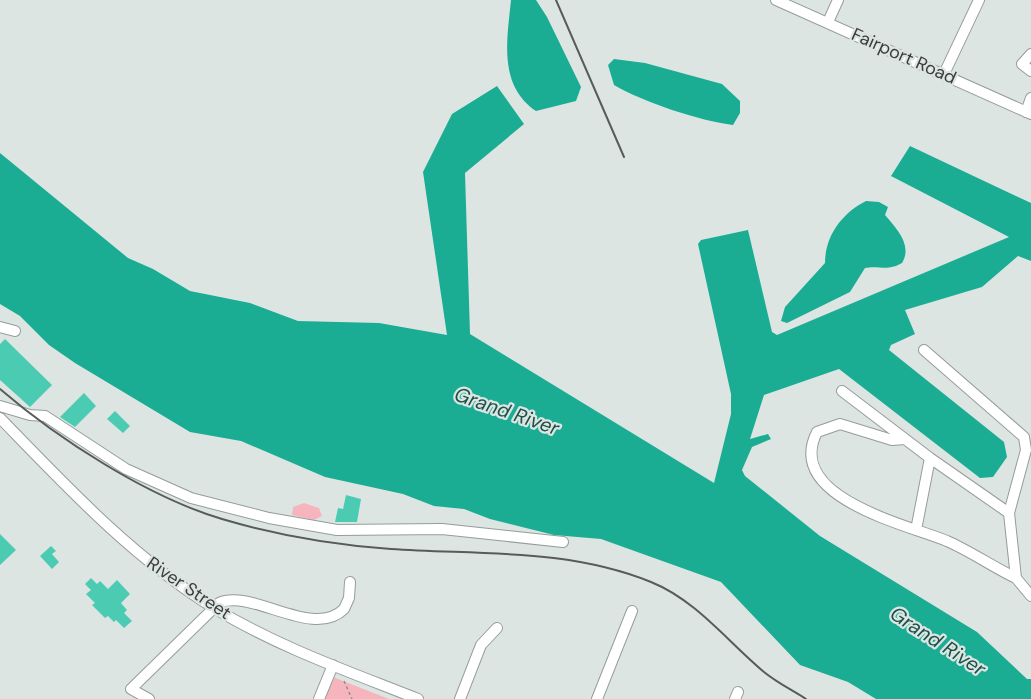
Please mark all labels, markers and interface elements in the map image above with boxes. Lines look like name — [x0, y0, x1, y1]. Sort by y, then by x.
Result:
street label: Fairport Road — [848, 22, 960, 90]
water label: Grand River — [451, 381, 563, 441]
street label: River Street — [142, 551, 236, 625]
water label: Grand River — [885, 600, 991, 682]

